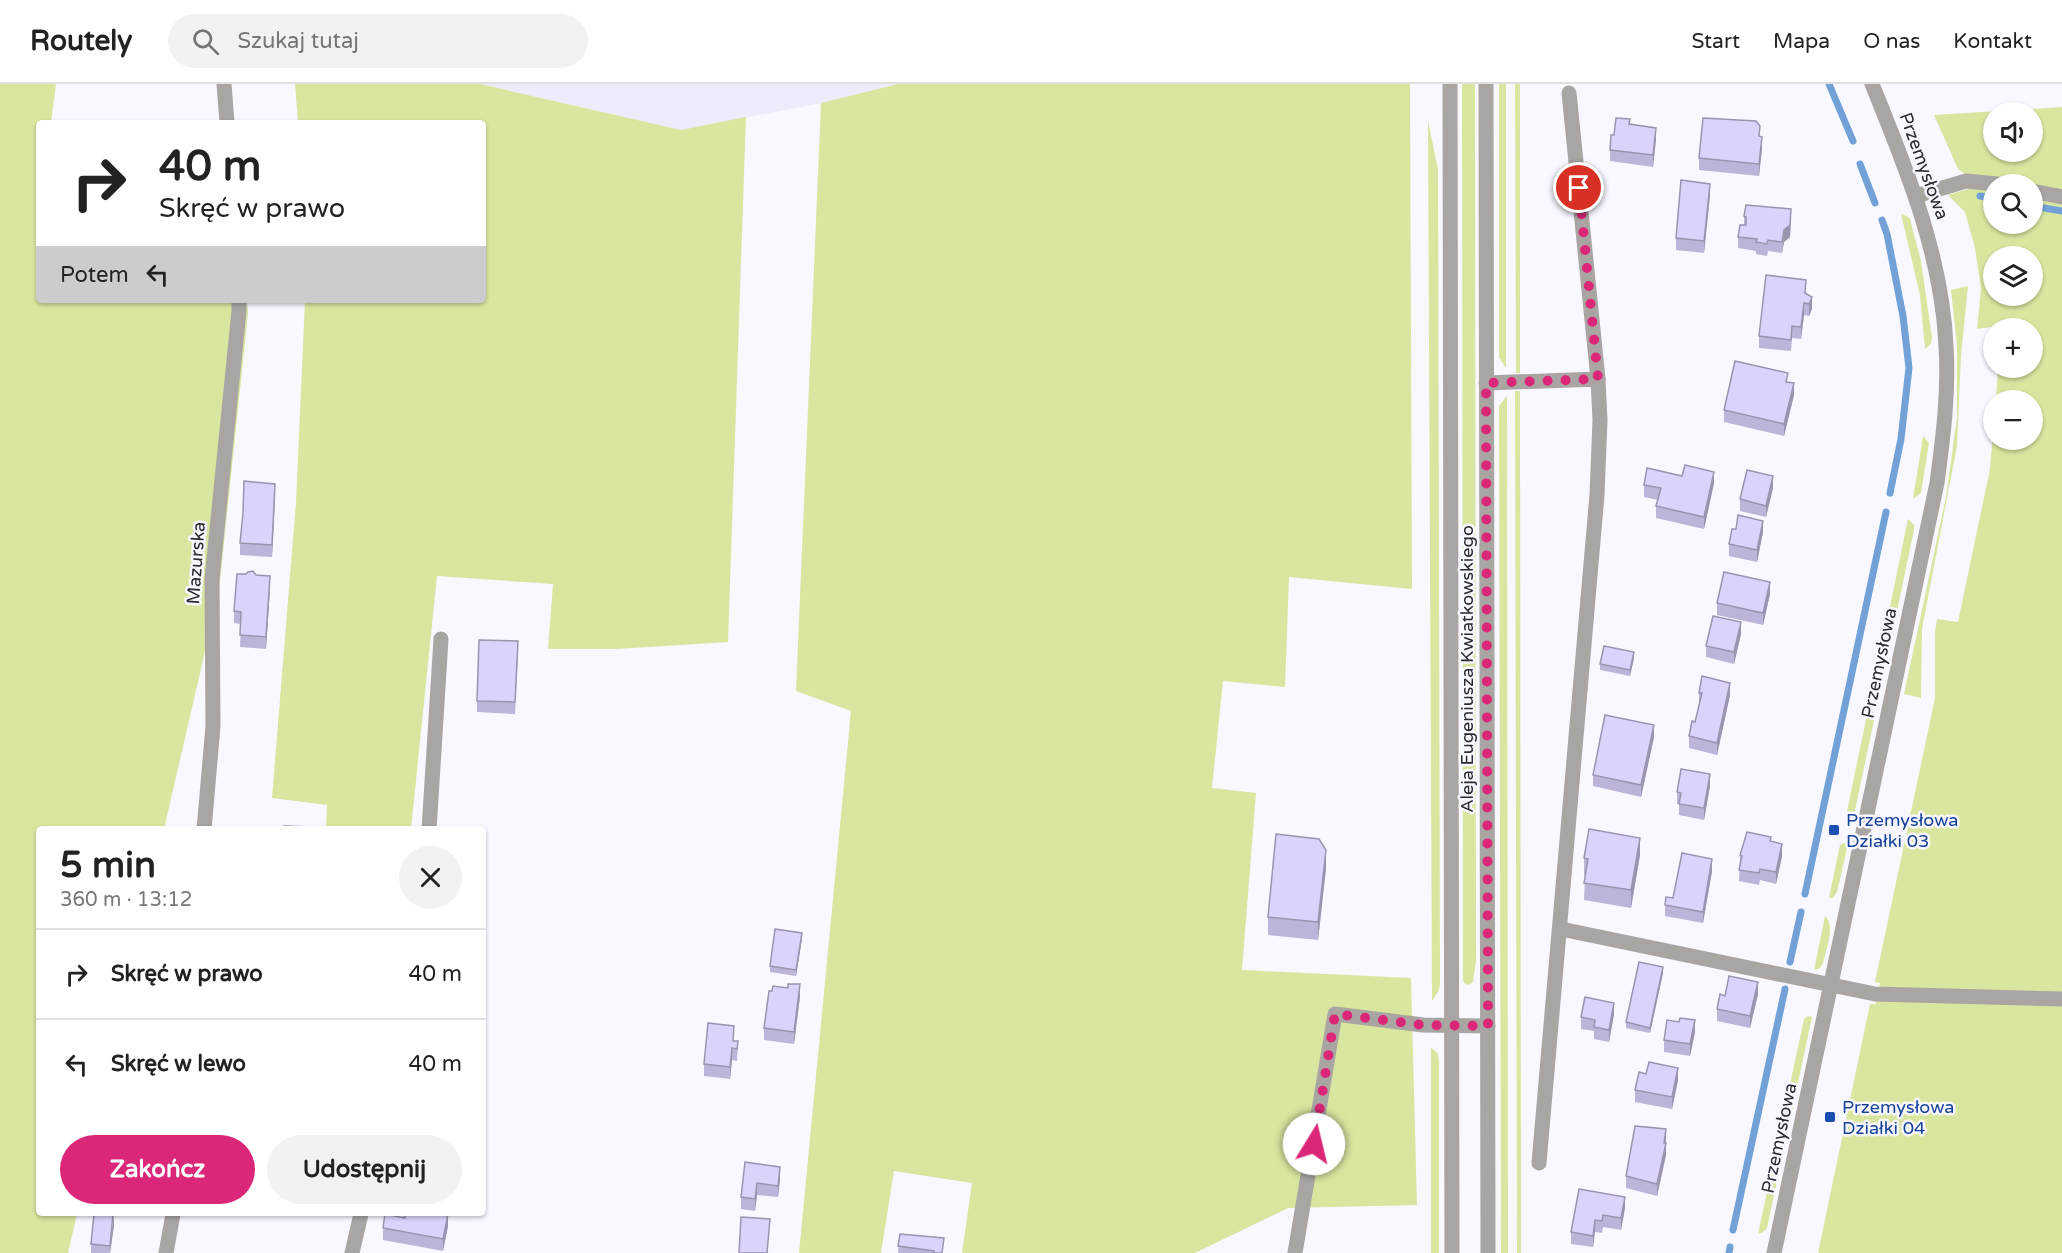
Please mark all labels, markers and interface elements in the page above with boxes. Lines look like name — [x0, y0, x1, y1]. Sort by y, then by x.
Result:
search box — [168, 14, 588, 68]
text: Routely — [30, 24, 132, 58]
icon: search — [189, 25, 222, 58]
text: Szukaj tutaj — [237, 28, 359, 54]
text: Start — [1692, 29, 1740, 54]
text: Mapa — [1773, 29, 1830, 54]
text: O nas — [1863, 29, 1920, 54]
text: Kontakt — [1953, 29, 2032, 54]
map controls — [1983, 102, 2043, 450]
button: sound — [1983, 102, 2043, 162]
street label: Przemysłowa — [1894, 109, 1954, 223]
text: 40 m — [159, 141, 261, 192]
icon: right — [60, 144, 138, 222]
pin — [1553, 162, 1604, 213]
icon: arrive — [1562, 171, 1595, 204]
button: search — [1983, 174, 2043, 234]
text: Skręć w prawo — [159, 192, 345, 225]
button: layers — [1983, 246, 2043, 306]
icon: left — [141, 258, 174, 291]
text: Potem — [60, 262, 129, 288]
button: + — [1983, 318, 2043, 378]
button: − — [1983, 390, 2043, 450]
street label: Mazurska — [182, 521, 210, 605]
street label: Aleja Eugeniusza Kwiatkowskiego — [1456, 525, 1478, 813]
street label: Przemysłowa — [1857, 606, 1901, 720]
place label: Przemysłowa Działki 03 — [1846, 809, 1958, 852]
marker: Przemysłowa Działki 03 — [1827, 823, 1841, 837]
text: 5 min — [60, 844, 156, 887]
button: close — [399, 846, 462, 909]
text: 360 m · 13:12 — [60, 888, 192, 912]
icon: right — [60, 958, 93, 991]
text: Skręć w prawo — [111, 961, 263, 987]
text: 40 m — [408, 961, 462, 987]
icon: left — [60, 1048, 93, 1081]
text: Skręć w lewo — [111, 1051, 246, 1077]
text: 40 m — [408, 1051, 462, 1077]
street label: Przemysłowa — [1757, 1081, 1801, 1195]
place label: Przemysłowa Działki 04 — [1842, 1096, 1954, 1139]
marker: Przemysłowa Działki 04 — [1823, 1110, 1837, 1124]
position arrow — [1282, 1112, 1346, 1176]
button: Zakończ — [60, 1135, 255, 1204]
button: Udostępnij — [267, 1135, 462, 1204]

